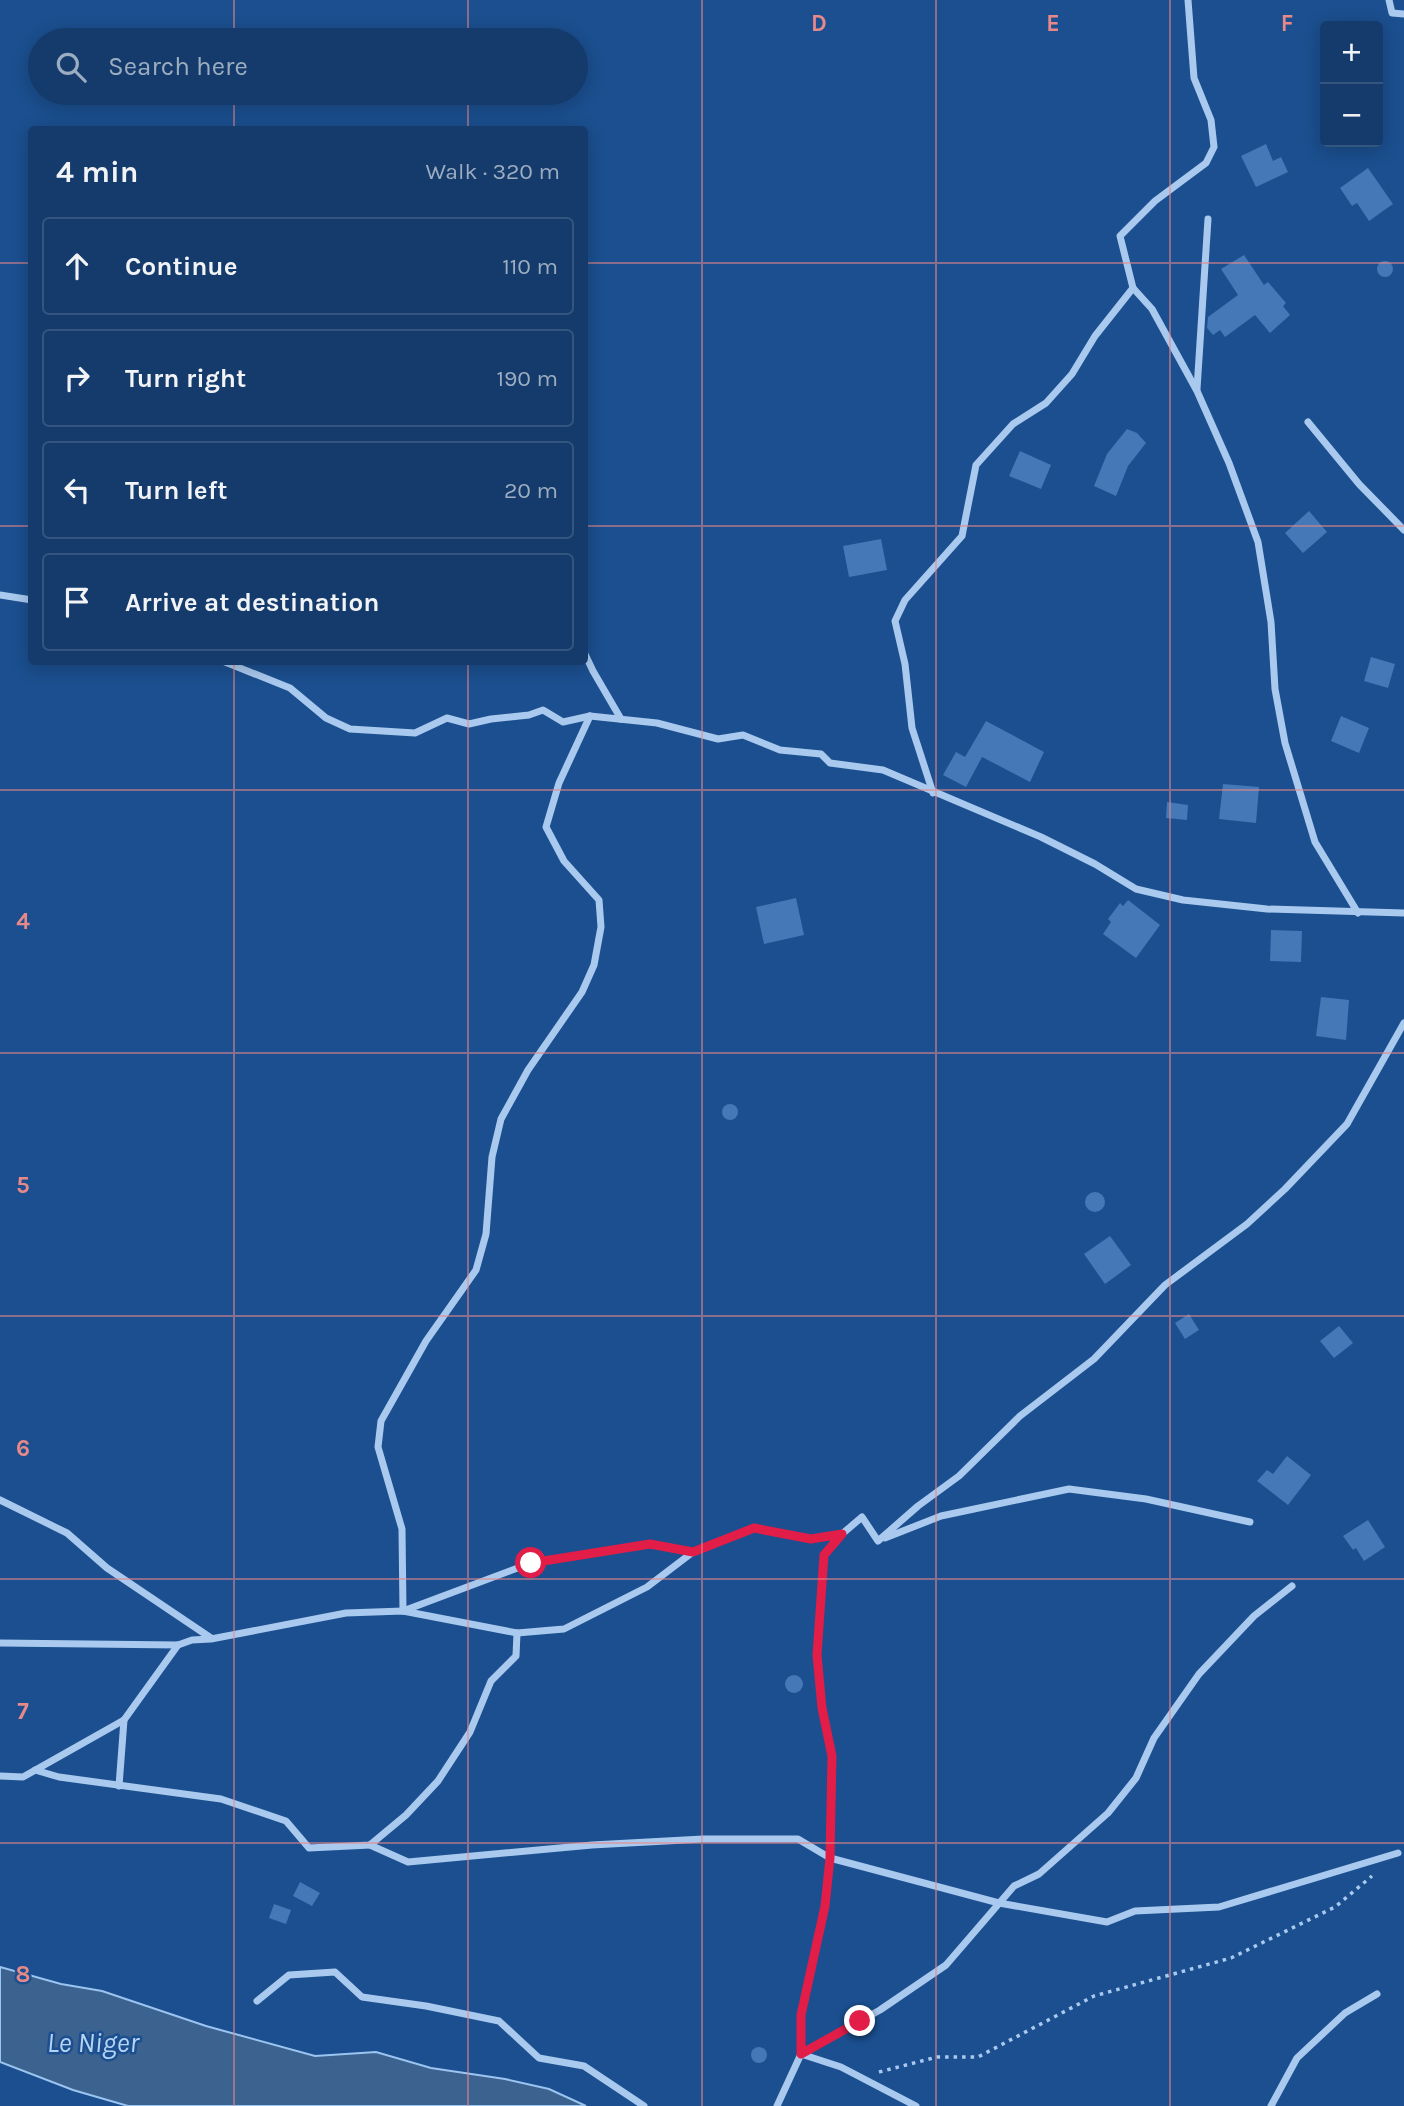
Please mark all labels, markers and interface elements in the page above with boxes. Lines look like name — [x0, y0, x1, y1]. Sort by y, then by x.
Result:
text: D — [811, 10, 827, 37]
text: E — [1046, 10, 1060, 37]
text: F — [1281, 10, 1293, 37]
map controls — [1320, 21, 1383, 147]
button: + — [1320, 21, 1383, 84]
search box — [28, 28, 588, 105]
icon: search — [52, 48, 90, 86]
text: Search here — [108, 51, 248, 82]
button: − — [1320, 84, 1383, 147]
text: 4 min — [56, 154, 138, 190]
text: Walk · 320 m — [426, 158, 560, 185]
icon: ahead — [58, 247, 96, 285]
text: Continue — [125, 251, 237, 282]
text: 110 m — [502, 253, 558, 280]
icon: right — [58, 359, 96, 397]
text: Turn right — [125, 363, 246, 394]
text: 190 m — [496, 365, 558, 392]
icon: left — [58, 471, 96, 509]
text: Turn left — [125, 475, 227, 506]
text: 20 m — [504, 477, 558, 504]
icon: arrive — [58, 583, 96, 621]
text: Arrive at destination — [125, 587, 379, 618]
text: 4 — [16, 908, 30, 935]
text: 5 — [16, 1172, 30, 1199]
text: 6 — [16, 1435, 30, 1462]
route start — [515, 1547, 546, 1578]
text: 7 — [17, 1698, 29, 1725]
text: 8 — [16, 1961, 30, 1988]
route end — [844, 2005, 875, 2036]
water label: Le Niger — [47, 2026, 141, 2059]

